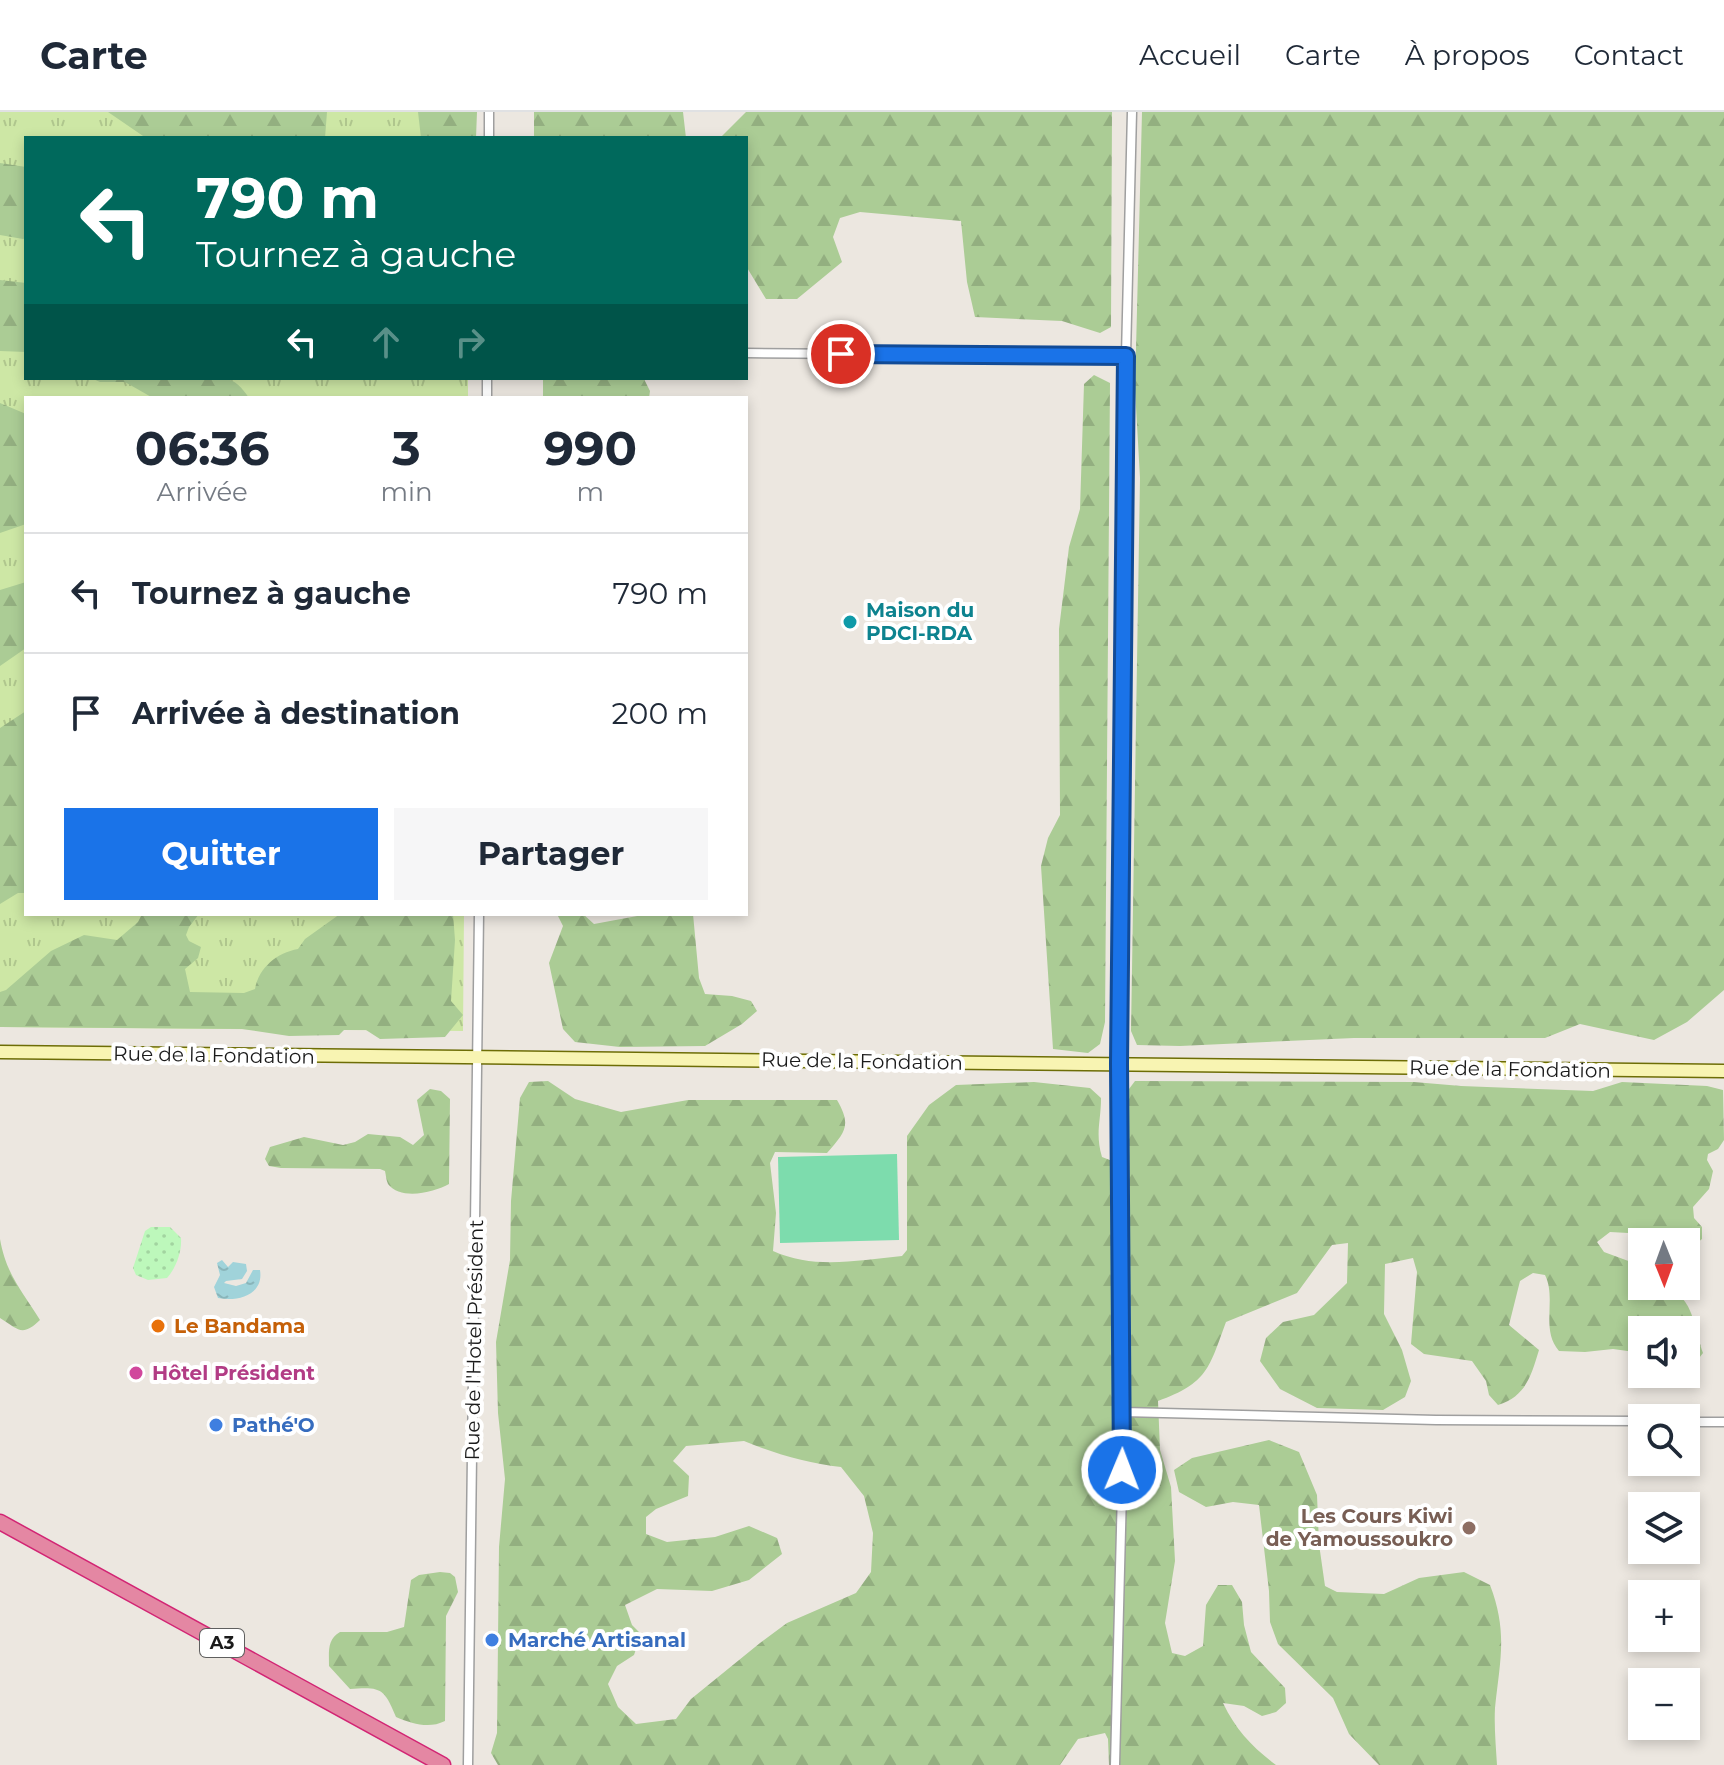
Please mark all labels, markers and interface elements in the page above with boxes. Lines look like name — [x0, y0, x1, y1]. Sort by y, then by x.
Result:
text: Carte — [40, 32, 148, 79]
text: Accueil — [1139, 38, 1241, 72]
text: Carte — [1285, 38, 1361, 72]
text: À propos — [1405, 38, 1530, 72]
text: Contact — [1574, 38, 1684, 72]
text: 790 m — [196, 164, 379, 232]
icon: left — [64, 168, 168, 272]
text: Tournez à gauche — [196, 232, 516, 276]
icon: left — [280, 320, 324, 364]
icon: ahead — [364, 320, 408, 364]
icon: right — [448, 320, 492, 364]
pin — [807, 320, 875, 388]
icon: arrive — [819, 332, 863, 376]
text: 06:36 — [135, 419, 270, 477]
text: 3 — [392, 419, 421, 477]
text: 990 — [543, 419, 637, 477]
text: Arrivée — [157, 476, 248, 508]
text: min — [380, 476, 433, 508]
text: m — [576, 476, 604, 508]
icon: left — [64, 571, 108, 615]
text: Tournez à gauche — [132, 575, 411, 612]
text: 790 m — [613, 575, 708, 612]
place label: Maison du PDCI-RDA — [866, 598, 974, 645]
marker: Maison du PDCI-RDA — [841, 613, 859, 631]
icon: arrive — [64, 691, 108, 735]
text: Arrivée à destination — [132, 695, 460, 732]
text: 200 m — [612, 695, 708, 732]
button: Quitter — [64, 808, 378, 900]
button: Partager — [394, 808, 708, 900]
street label: Rue de la Fondation — [113, 1041, 315, 1069]
street label: Rue de la Fondation — [761, 1047, 963, 1075]
street label: Rue de la Fondation — [1409, 1055, 1611, 1083]
street label: Rue de l'Hotel Président — [460, 1219, 488, 1461]
north arrow — [1628, 1228, 1700, 1300]
map controls — [1628, 1228, 1700, 1740]
place label: Le Bandama — [174, 1314, 305, 1338]
button: sound — [1628, 1316, 1700, 1388]
marker: Le Bandama — [149, 1317, 167, 1335]
place label: Hôtel Président — [152, 1361, 315, 1385]
marker: Hôtel Président — [127, 1364, 145, 1382]
button: search — [1628, 1404, 1700, 1476]
place label: Pathé'O — [232, 1413, 315, 1437]
marker: Pathé'O — [207, 1416, 225, 1434]
position arrow — [1080, 1428, 1164, 1512]
button: layers — [1628, 1492, 1700, 1564]
place label: Les Cours Kiwi de Yamoussoukro — [1266, 1504, 1453, 1551]
marker: Les Cours Kiwi de Yamoussoukro — [1460, 1519, 1478, 1537]
button: + — [1628, 1580, 1700, 1652]
place label: Marché Artisanal — [508, 1628, 686, 1652]
road number: A3 — [200, 1629, 244, 1657]
marker: Marché Artisanal — [483, 1631, 501, 1649]
button: − — [1628, 1668, 1700, 1740]

